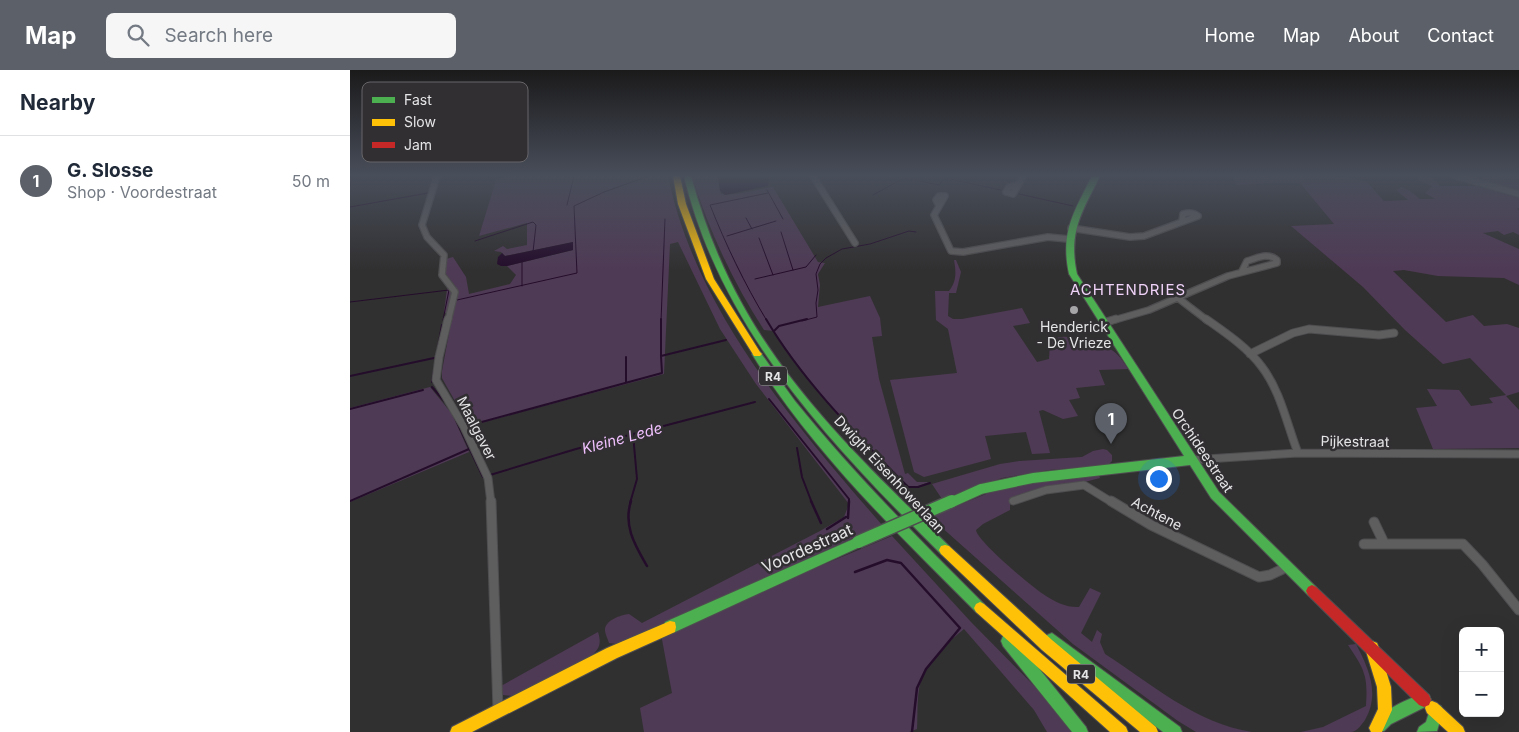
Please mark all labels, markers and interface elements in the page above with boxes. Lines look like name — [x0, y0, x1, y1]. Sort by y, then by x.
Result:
search box — [106, 13, 456, 58]
text: Map — [25, 21, 76, 50]
icon: search — [124, 21, 152, 49]
text: Search here — [164, 24, 273, 47]
text: Home — [1205, 25, 1255, 46]
text: Map — [1283, 25, 1320, 46]
text: About — [1348, 25, 1399, 46]
text: Contact — [1427, 25, 1494, 46]
legend — [362, 82, 528, 162]
text: Nearby — [20, 90, 95, 115]
text: Fast — [404, 91, 432, 108]
text: Slow — [404, 113, 436, 130]
text: Jam — [404, 136, 432, 153]
text: G. Slosse — [67, 159, 153, 182]
text: 1 — [33, 171, 39, 191]
text: 50 m — [292, 171, 330, 191]
text: Shop · Voordestraat — [67, 182, 217, 202]
district label: ACHTENDRIES — [1070, 280, 1186, 299]
marker: Henderick - De Vrieze — [1068, 304, 1080, 316]
place label: Henderick - De Vrieze — [1037, 318, 1111, 351]
road number: R4 — [759, 366, 787, 386]
street label: Maalgaver — [454, 393, 500, 463]
pin: 1 — [1095, 403, 1127, 444]
street label: Orchideestraat — [1169, 405, 1238, 496]
street label: Dwight Eisenhowerlaan — [831, 412, 949, 536]
water label: Kleine Lede — [580, 418, 664, 458]
street label: Pijkestraat — [1320, 432, 1390, 450]
your location — [1146, 466, 1172, 492]
street label: Achtene — [1129, 493, 1185, 533]
street label: Voordestraat — [759, 519, 855, 577]
map controls — [1459, 627, 1504, 717]
button: + — [1459, 627, 1504, 672]
road number: R4 — [1067, 664, 1095, 684]
button: − — [1459, 672, 1504, 717]

